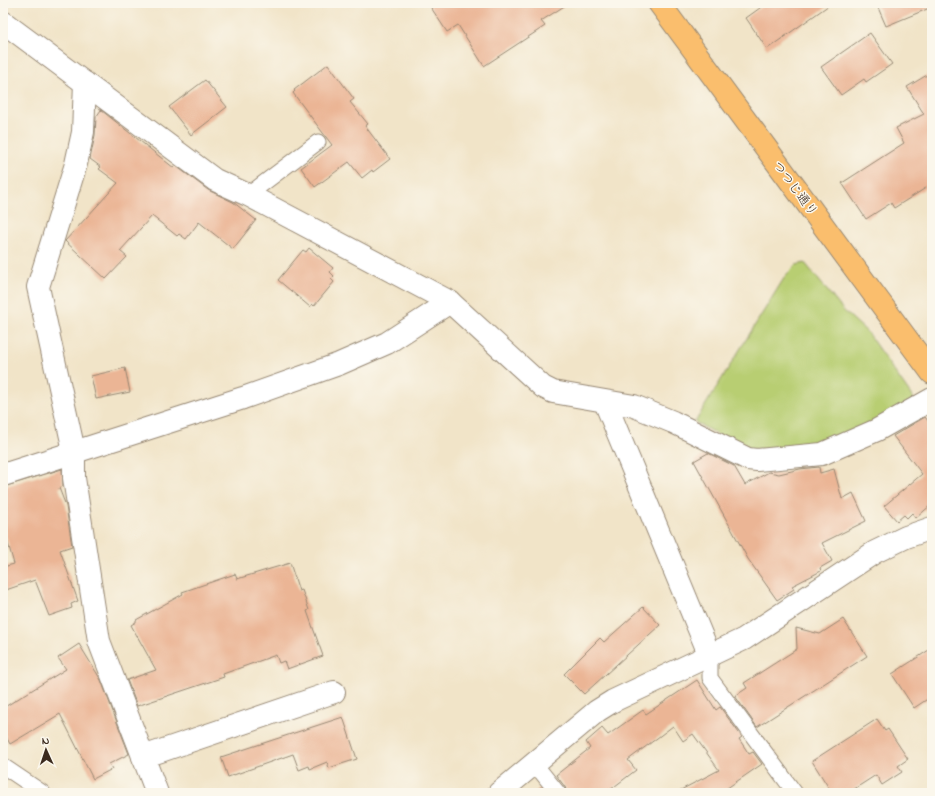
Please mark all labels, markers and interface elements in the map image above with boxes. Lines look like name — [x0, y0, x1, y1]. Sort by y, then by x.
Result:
street label: つつじ通り — [768, 157, 822, 221]
north arrow — [26, 730, 66, 770]
text: N — [41, 733, 50, 749]

